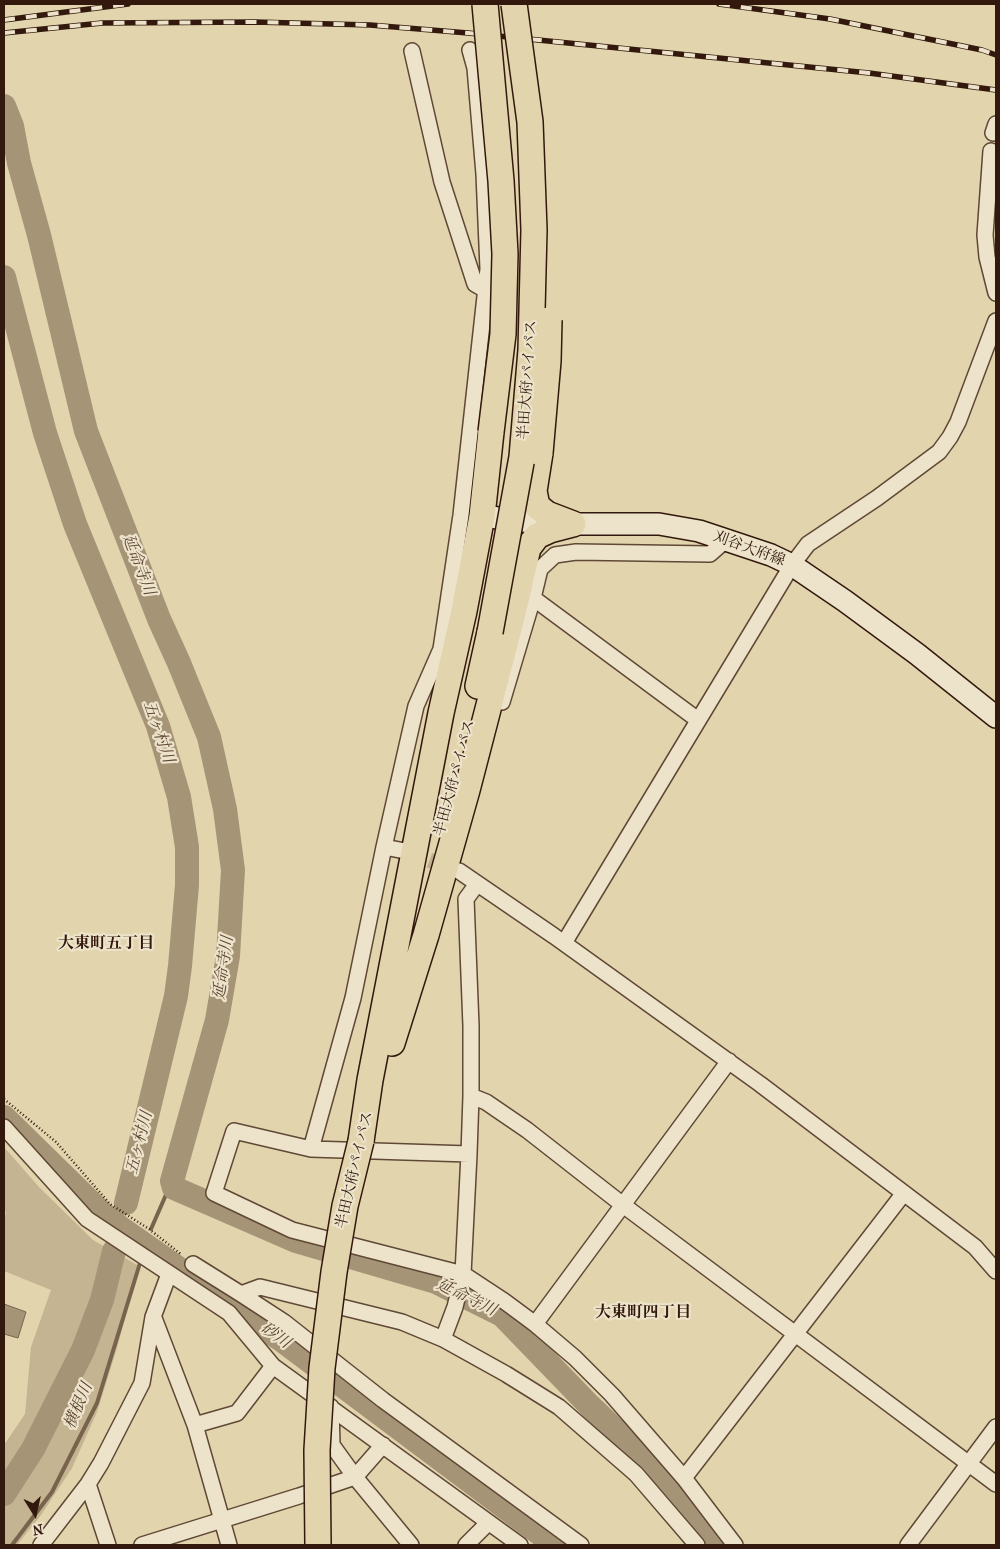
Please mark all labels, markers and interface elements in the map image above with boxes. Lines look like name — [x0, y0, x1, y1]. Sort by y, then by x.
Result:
street label: 半田大府パイパス — [515, 320, 541, 440]
street label: 刈谷大府線 — [711, 528, 787, 570]
water label: 延命寺川 — [118, 532, 158, 598]
water label: 五ヶ村川 — [139, 699, 177, 765]
street label: 半田大府パイパス — [431, 718, 479, 838]
district label: 大東町五丁目 — [58, 934, 154, 954]
water label: 延命寺川 — [210, 935, 238, 1001]
water label: 五ヶ村川 — [123, 1110, 157, 1176]
street label: 半田大府パイパス — [333, 1110, 377, 1230]
water label: 延命寺川 — [433, 1275, 499, 1321]
district label: 大東町四丁目 — [595, 1303, 691, 1323]
water label: 砂川 — [256, 1319, 294, 1353]
water label: 横根川 — [61, 1380, 97, 1432]
north arrow — [10, 1489, 60, 1539]
text: N — [31, 1520, 44, 1539]

